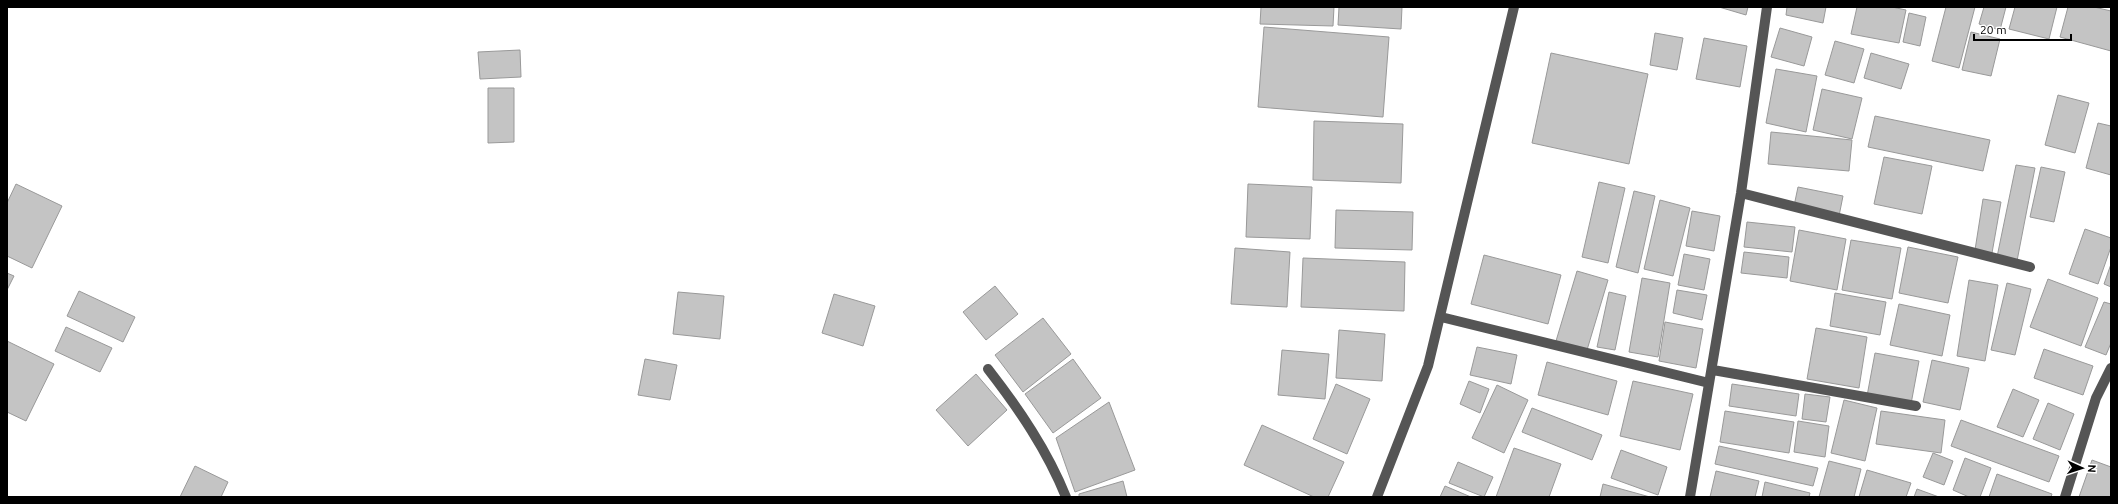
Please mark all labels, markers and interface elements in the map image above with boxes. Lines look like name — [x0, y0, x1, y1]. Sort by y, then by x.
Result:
scale bar — [1974, 16, 2071, 42]
text: 20 m — [1980, 23, 2007, 36]
north arrow — [2062, 448, 2102, 488]
text: N — [2086, 464, 2098, 473]

